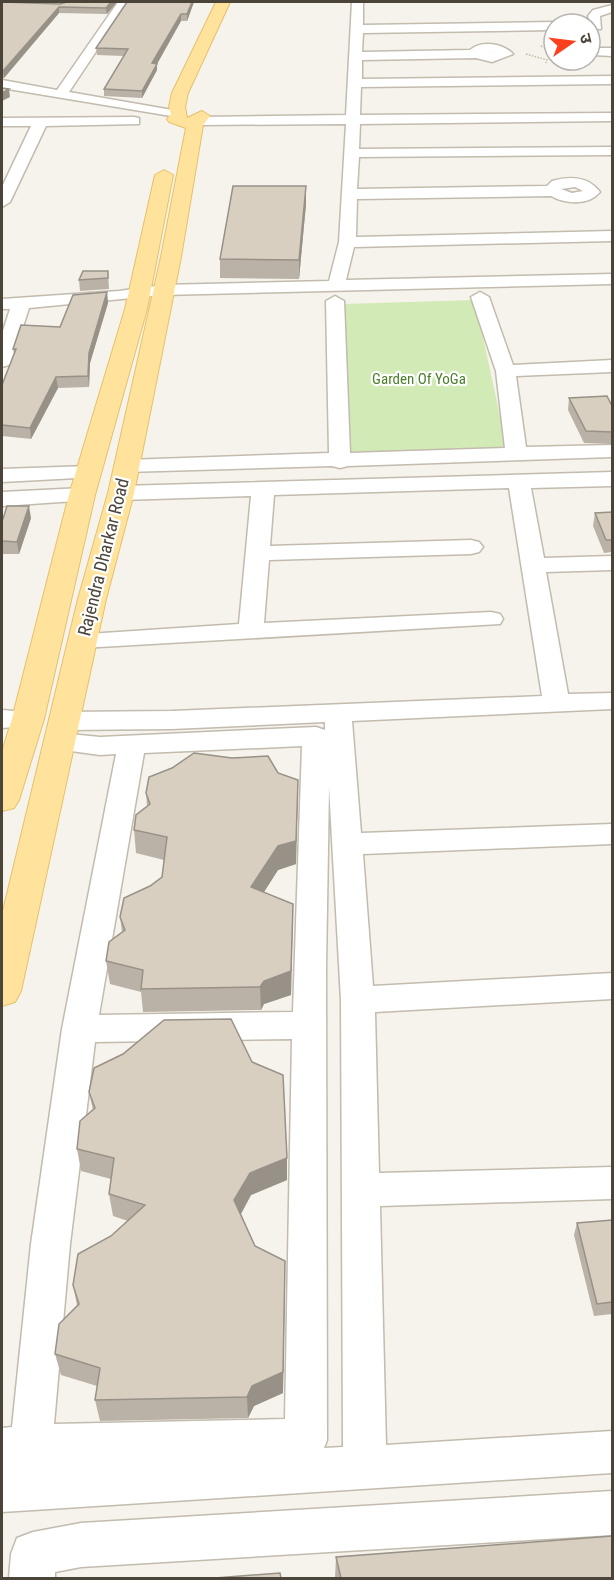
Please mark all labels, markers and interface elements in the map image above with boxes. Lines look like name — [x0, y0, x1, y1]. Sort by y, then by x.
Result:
north arrow — [542, 12, 602, 72]
text: उ — [576, 32, 597, 46]
park label: Garden Of YoGa — [372, 370, 466, 388]
street label: Rajendra Dharkar Road — [73, 476, 133, 638]

